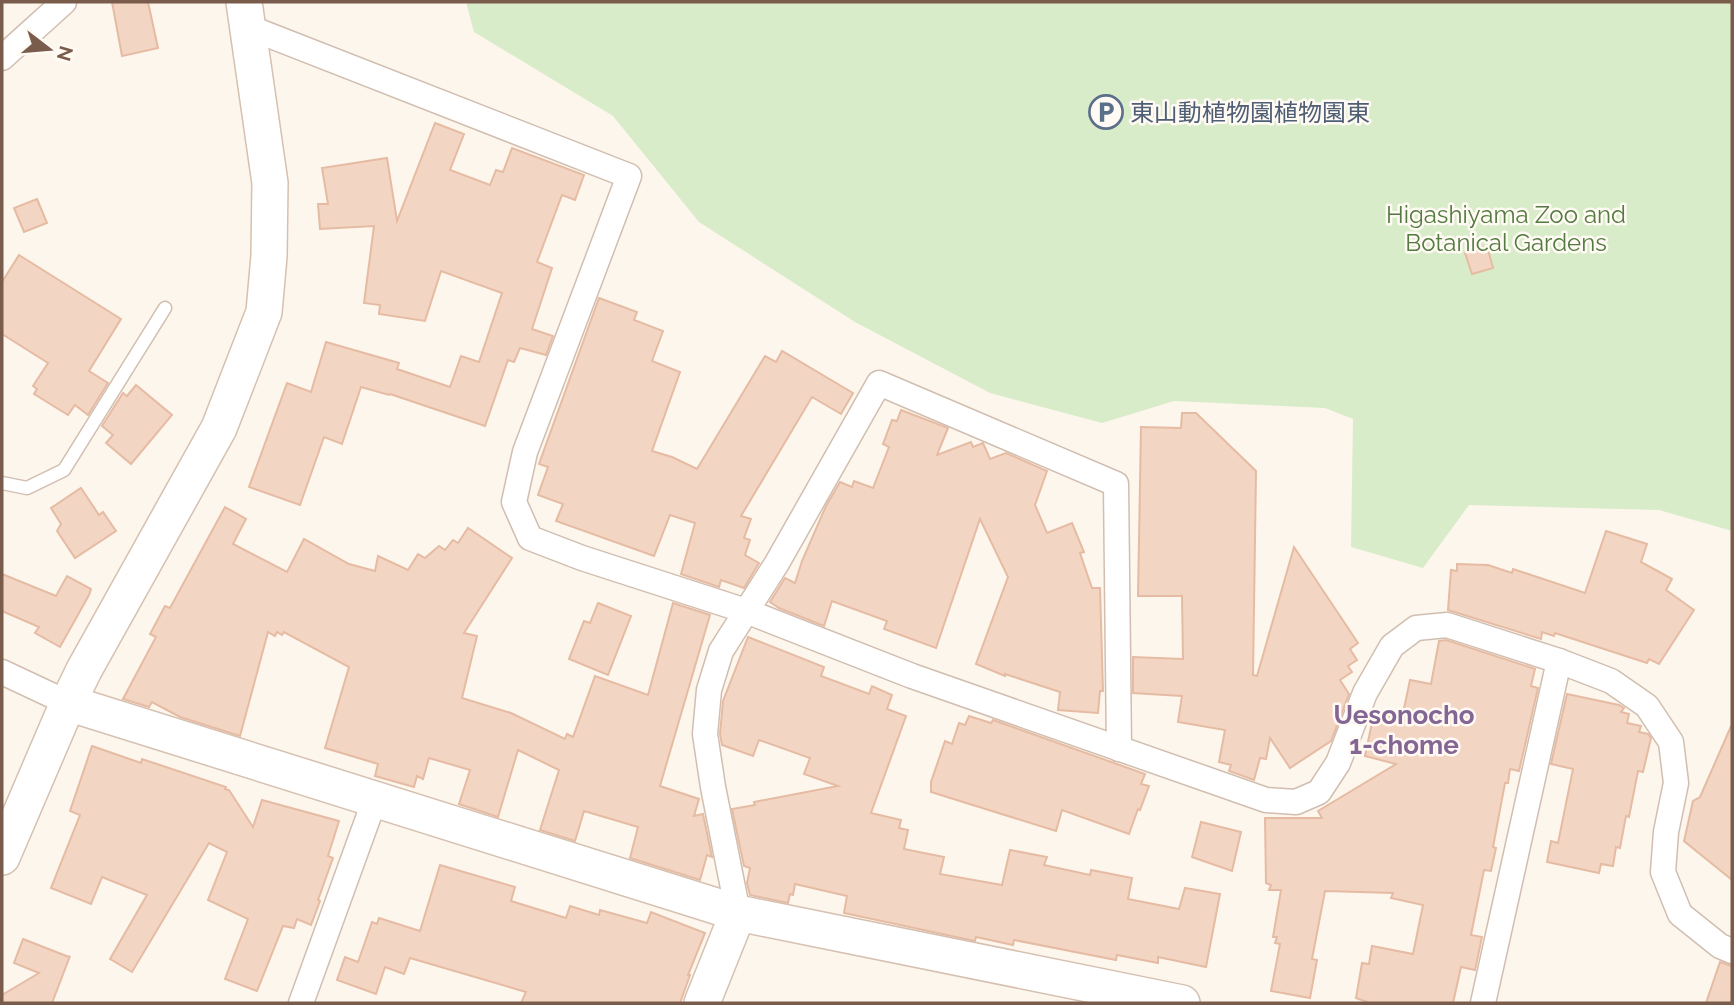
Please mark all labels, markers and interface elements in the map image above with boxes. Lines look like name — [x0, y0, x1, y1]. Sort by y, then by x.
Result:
north arrow — [14, 14, 84, 84]
text: N — [53, 44, 78, 64]
parking icon: 東山動植物園植物園東 — [1087, 93, 1125, 131]
place label: 東山動植物園植物園東 — [1130, 98, 1370, 127]
park label: Higashiyama Zoo and Botanical Gardens — [1386, 200, 1626, 257]
district label: Uesonocho 1-chome — [1334, 700, 1475, 760]

